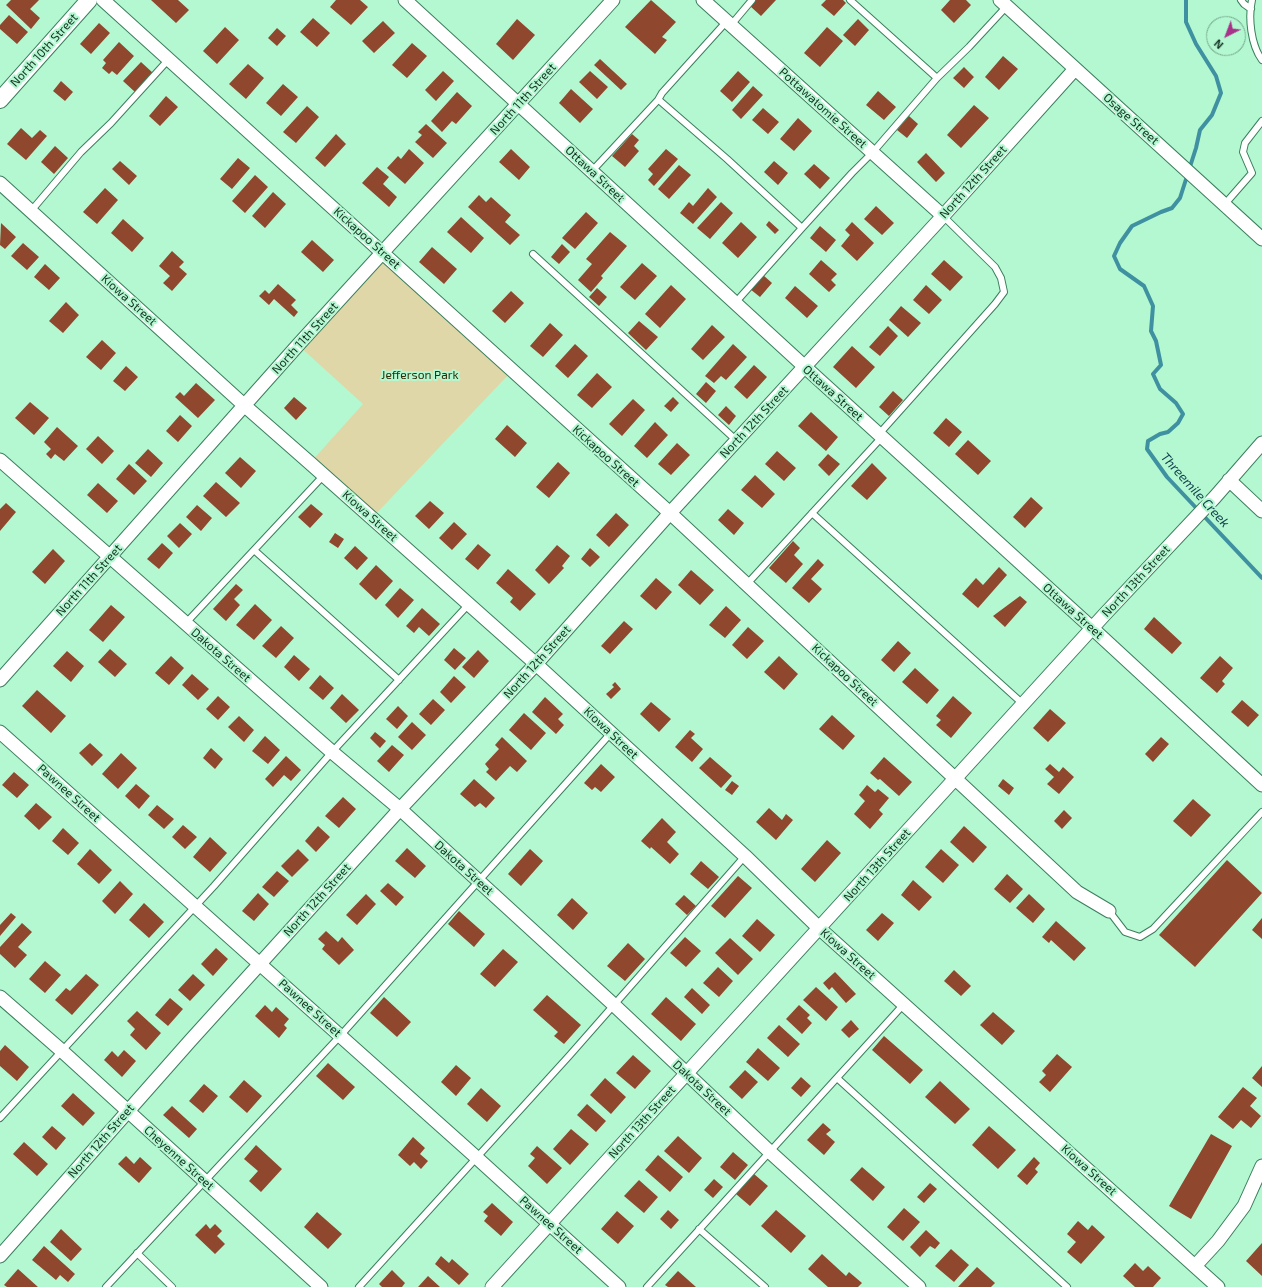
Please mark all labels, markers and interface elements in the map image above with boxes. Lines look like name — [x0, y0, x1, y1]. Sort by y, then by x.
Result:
street label: North 10th Street — [7, 10, 81, 90]
north arrow — [1206, 16, 1246, 56]
text: N — [1211, 37, 1226, 52]
street label: North 11th Street — [487, 60, 559, 138]
street label: Pottawatomie Street — [776, 65, 870, 151]
street label: Osage Street — [1100, 90, 1162, 148]
street label: North 12th Street — [936, 142, 1010, 222]
street label: Ottawa Street — [562, 143, 628, 205]
street label: Kickapoo Street — [331, 204, 403, 272]
street label: Kiowa Street — [98, 271, 160, 329]
street label: North 11th Street — [269, 299, 341, 377]
street label: Ottawa Street — [800, 362, 866, 424]
park label: Jefferson Park — [381, 368, 459, 382]
street label: North 12th Street — [717, 383, 791, 461]
street label: Kickapoo Street — [570, 422, 642, 490]
water label: Threemile Creek — [1157, 449, 1233, 531]
street label: Kiowa Street — [339, 487, 401, 545]
street label: North 11th Street — [53, 541, 125, 619]
street label: North 13th Street — [1099, 542, 1173, 620]
street label: Ottawa Street — [1040, 580, 1106, 642]
street label: North 12th Street — [500, 622, 574, 702]
street label: Dakota Street — [188, 625, 254, 685]
street label: Kickapoo Street — [809, 641, 881, 709]
street label: Kiowa Street — [581, 704, 641, 762]
street label: Pawnee Street — [35, 761, 103, 825]
street label: North 13th Street — [840, 826, 914, 904]
street label: Dakota Street — [432, 838, 496, 898]
street label: North 12th Street — [280, 860, 354, 940]
street label: Kiowa Street — [817, 925, 879, 983]
street label: Pawnee Street — [276, 976, 344, 1040]
street label: Dakota Street — [670, 1057, 734, 1119]
street label: North 13th Street — [605, 1083, 679, 1161]
street label: North 12th Street — [65, 1101, 137, 1181]
street label: Cheyenne Street — [141, 1123, 217, 1193]
street label: Kiowa Street — [1058, 1141, 1120, 1199]
street label: Pawnee Street — [517, 1193, 585, 1257]

